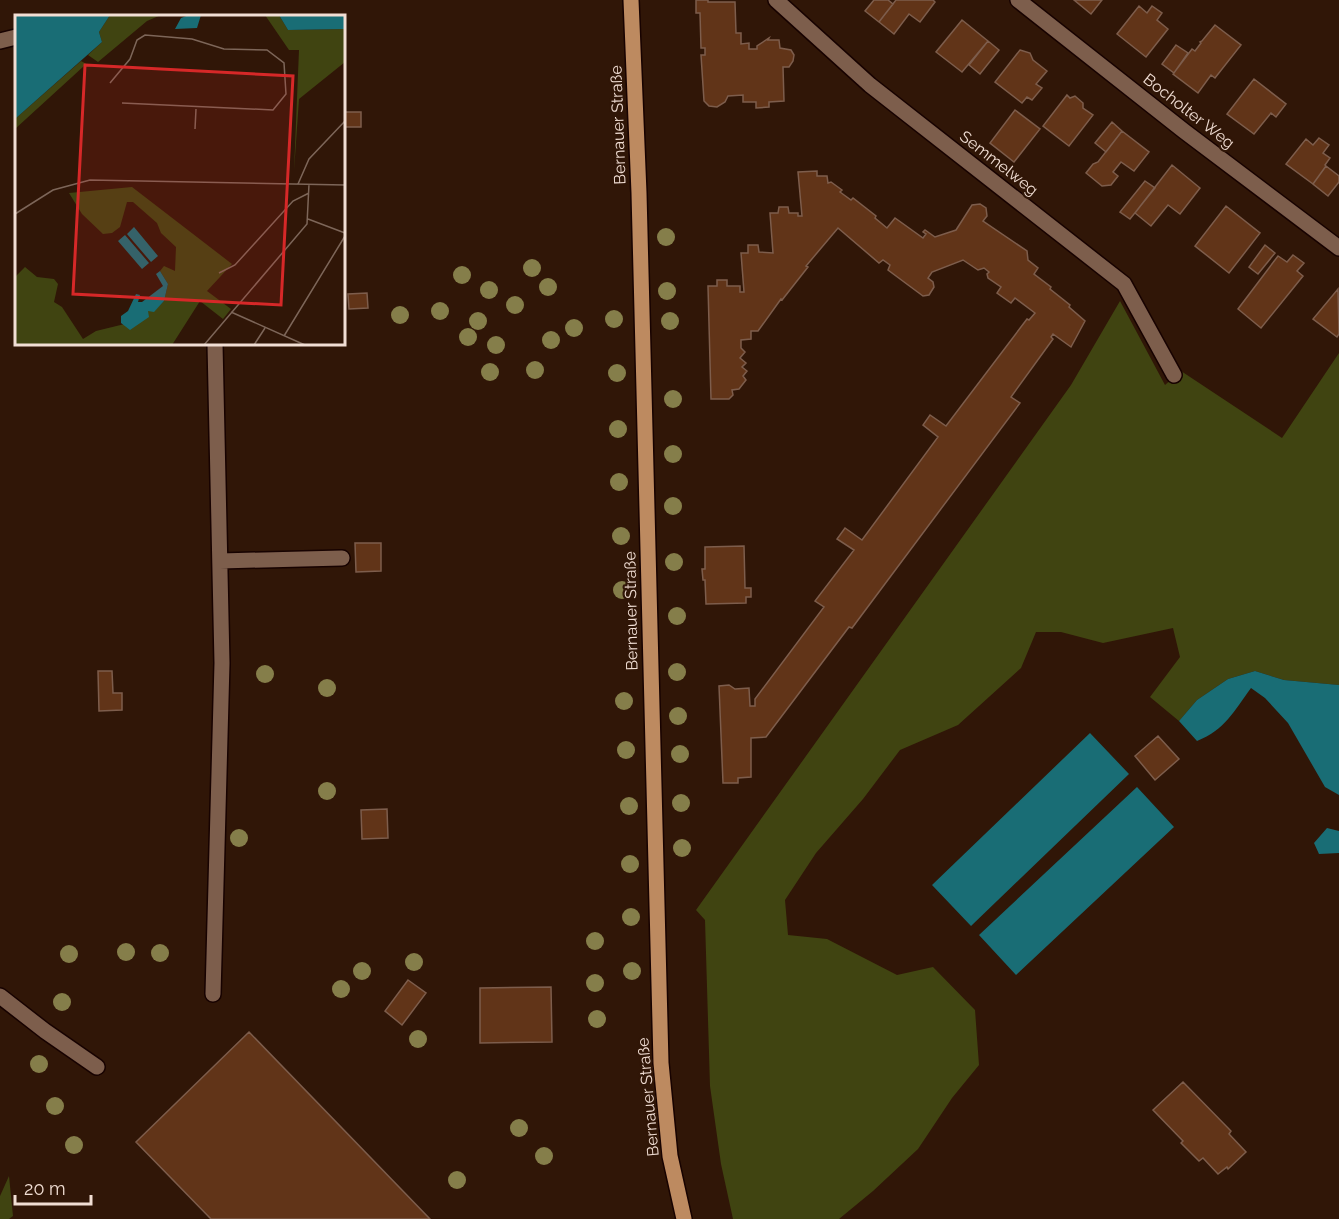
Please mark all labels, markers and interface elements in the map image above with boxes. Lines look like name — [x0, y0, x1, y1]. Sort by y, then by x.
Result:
inset map — [15, 15, 345, 345]
street label: Bernauer Straße — [606, 65, 630, 185]
street label: Bocholter Weg — [1140, 69, 1238, 153]
street label: Semmelweg — [956, 127, 1042, 199]
street label: Bernauer Straße — [620, 551, 642, 671]
street label: Bernauer Straße — [633, 1037, 663, 1157]
scale bar — [15, 1168, 92, 1206]
text: 20 m — [24, 1178, 66, 1199]

